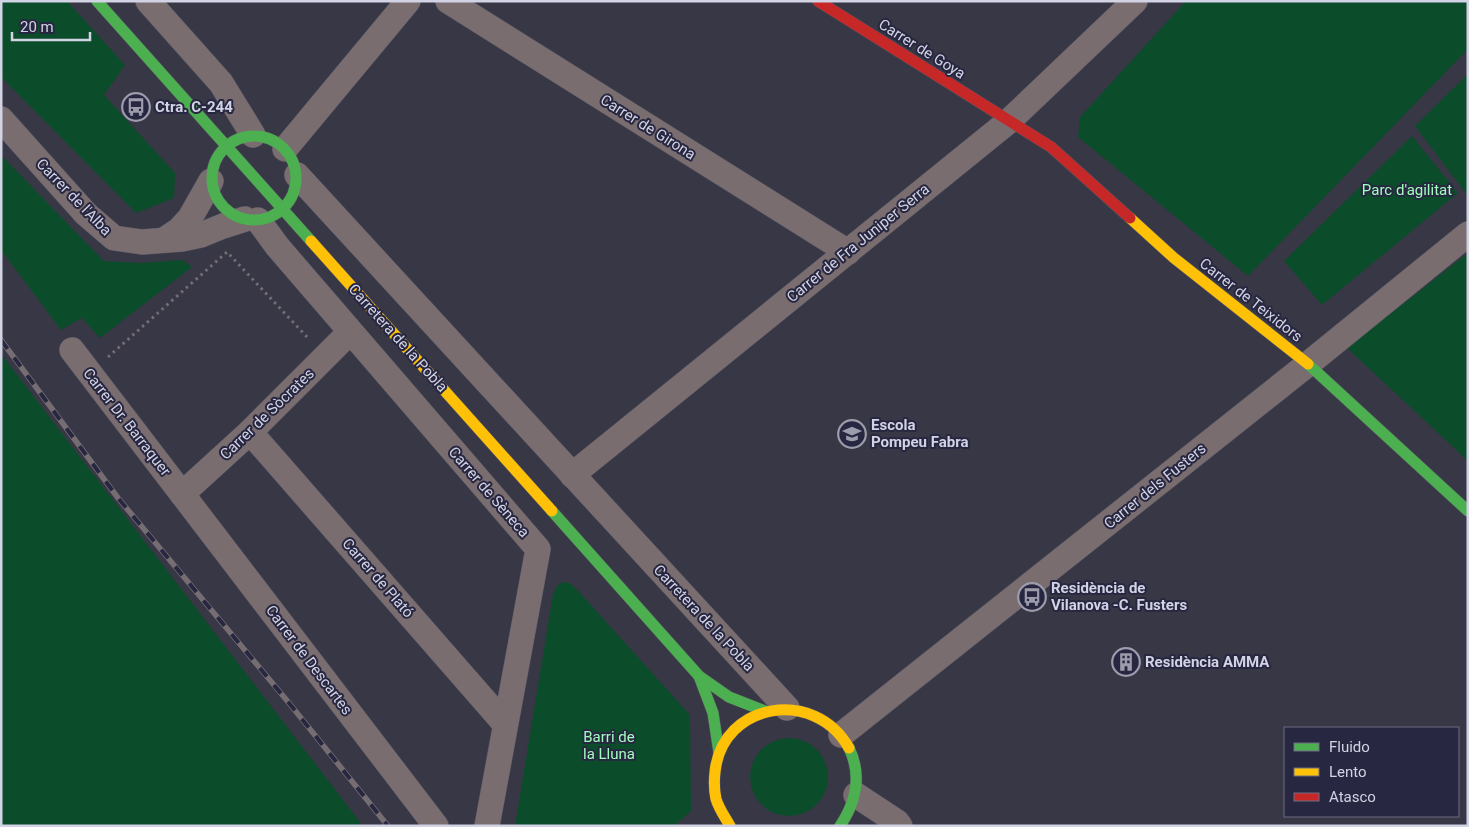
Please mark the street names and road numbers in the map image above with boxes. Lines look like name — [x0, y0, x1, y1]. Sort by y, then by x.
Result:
street label: Carrer de Goya — [875, 15, 969, 83]
street label: Carrer de Girona — [597, 91, 699, 163]
street label: Carrer de l'Alba — [33, 155, 115, 239]
street label: Carrer de Fra Juniper Serra — [783, 180, 933, 306]
street label: Carrer de Teixidors — [1196, 254, 1306, 346]
street label: Carretera de la Pobla — [345, 280, 451, 396]
street label: Carrer Dr. Barraquer — [79, 365, 175, 479]
street label: Carrer de Sòcrates — [216, 365, 318, 463]
street label: Carrer dels Fusters — [1100, 439, 1210, 533]
street label: Carrer de Sèneca — [445, 443, 533, 541]
street label: Carrer de Plató — [339, 535, 417, 621]
street label: Carretera de la Pobla — [650, 561, 758, 675]
street label: Carrer de Descartes — [262, 602, 356, 718]

